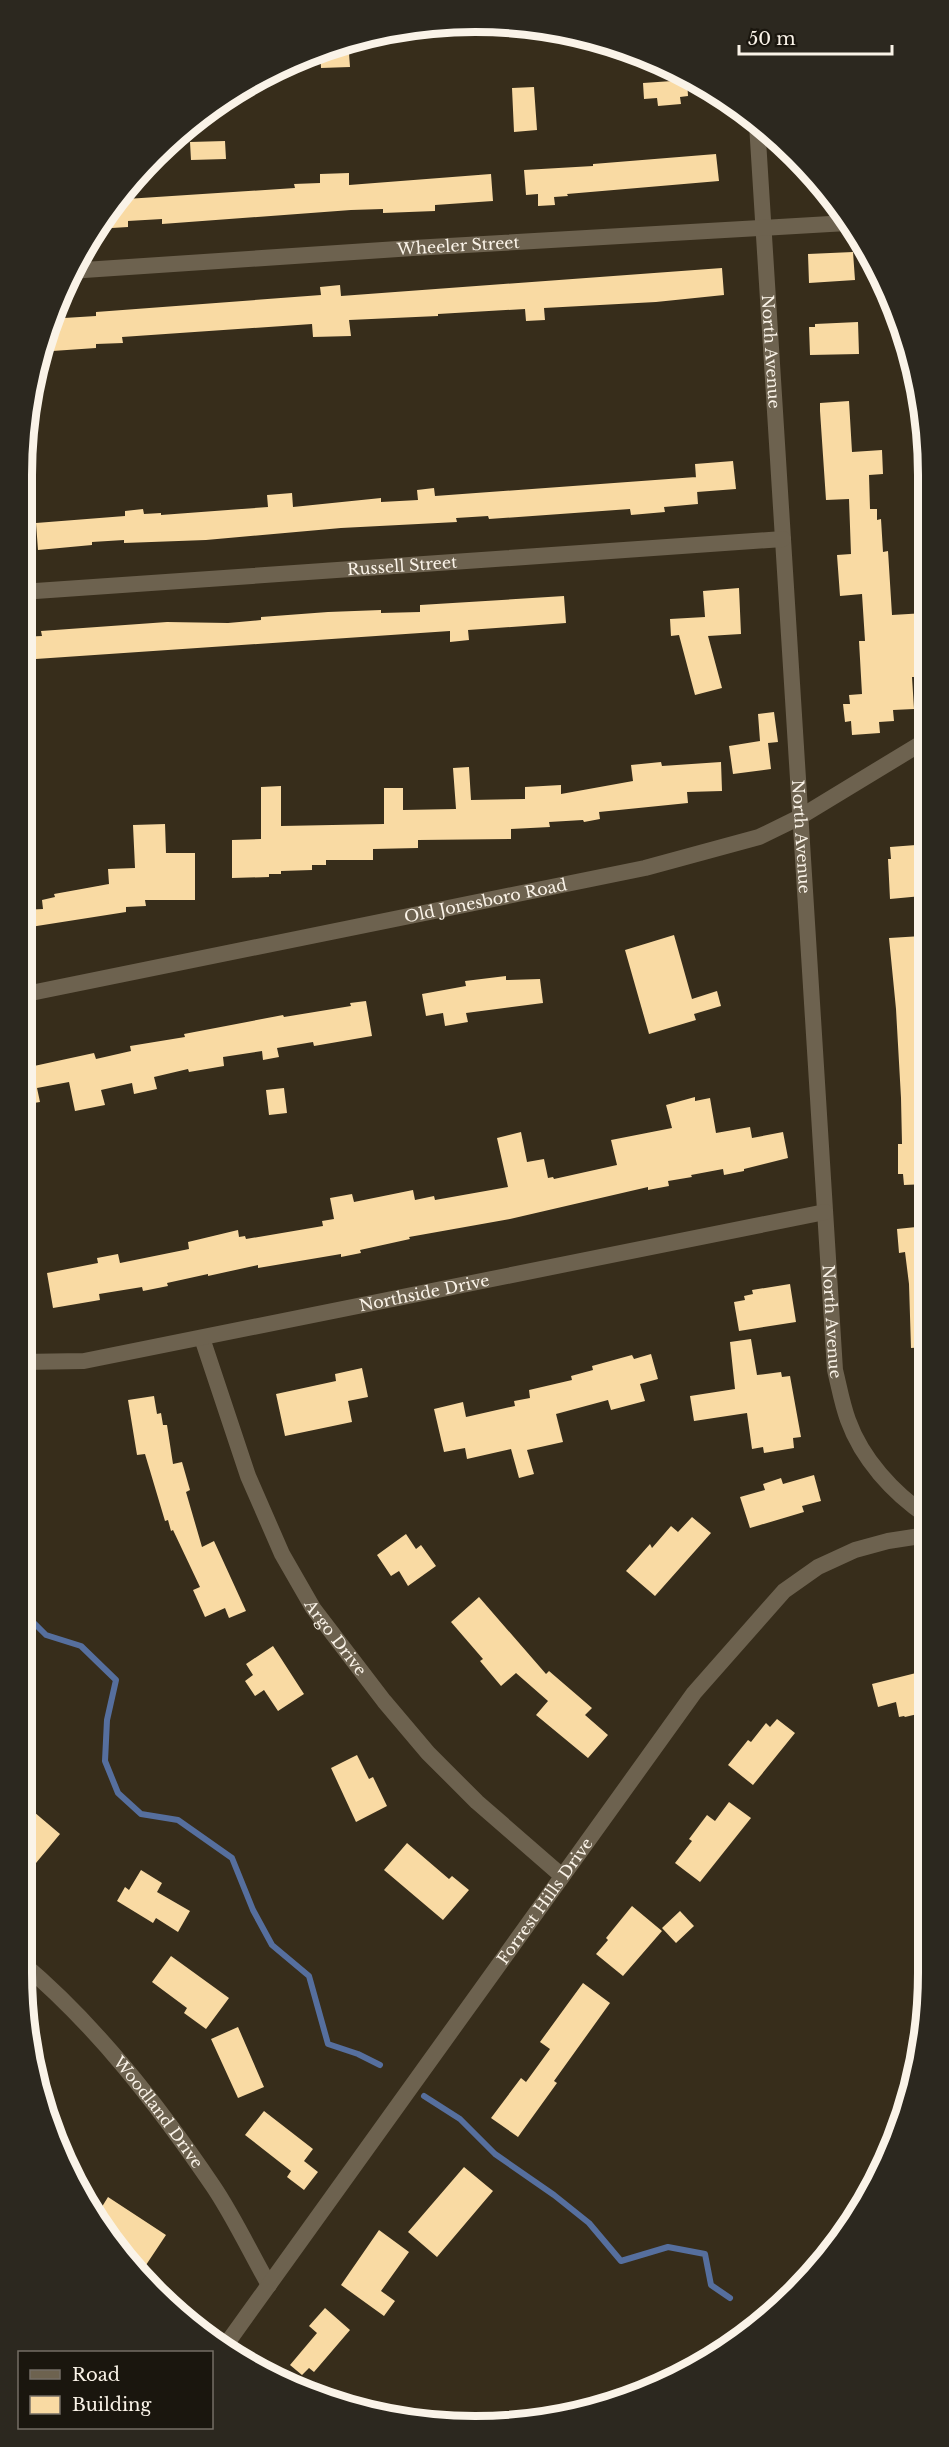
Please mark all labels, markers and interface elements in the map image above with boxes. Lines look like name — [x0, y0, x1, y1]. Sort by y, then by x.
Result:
scale bar — [739, 18, 892, 56]
text: 50 m — [748, 28, 796, 50]
street label: Wheeler Street — [395, 232, 520, 259]
street label: North Avenue — [758, 294, 785, 409]
street label: Russell Street — [346, 552, 458, 579]
street label: North Avenue — [788, 779, 815, 894]
street label: Old Jonesboro Road — [402, 874, 569, 927]
street label: North Avenue — [818, 1264, 847, 1381]
street label: Northside Drive — [357, 1270, 491, 1315]
street label: Argo Drive — [300, 1595, 371, 1680]
street label: Forrest Hills Drive — [492, 1834, 597, 1968]
street label: Woodland Drive — [109, 2051, 208, 2172]
legend — [18, 2351, 213, 2429]
text: Road — [72, 2364, 120, 2386]
text: Building — [72, 2394, 151, 2416]

